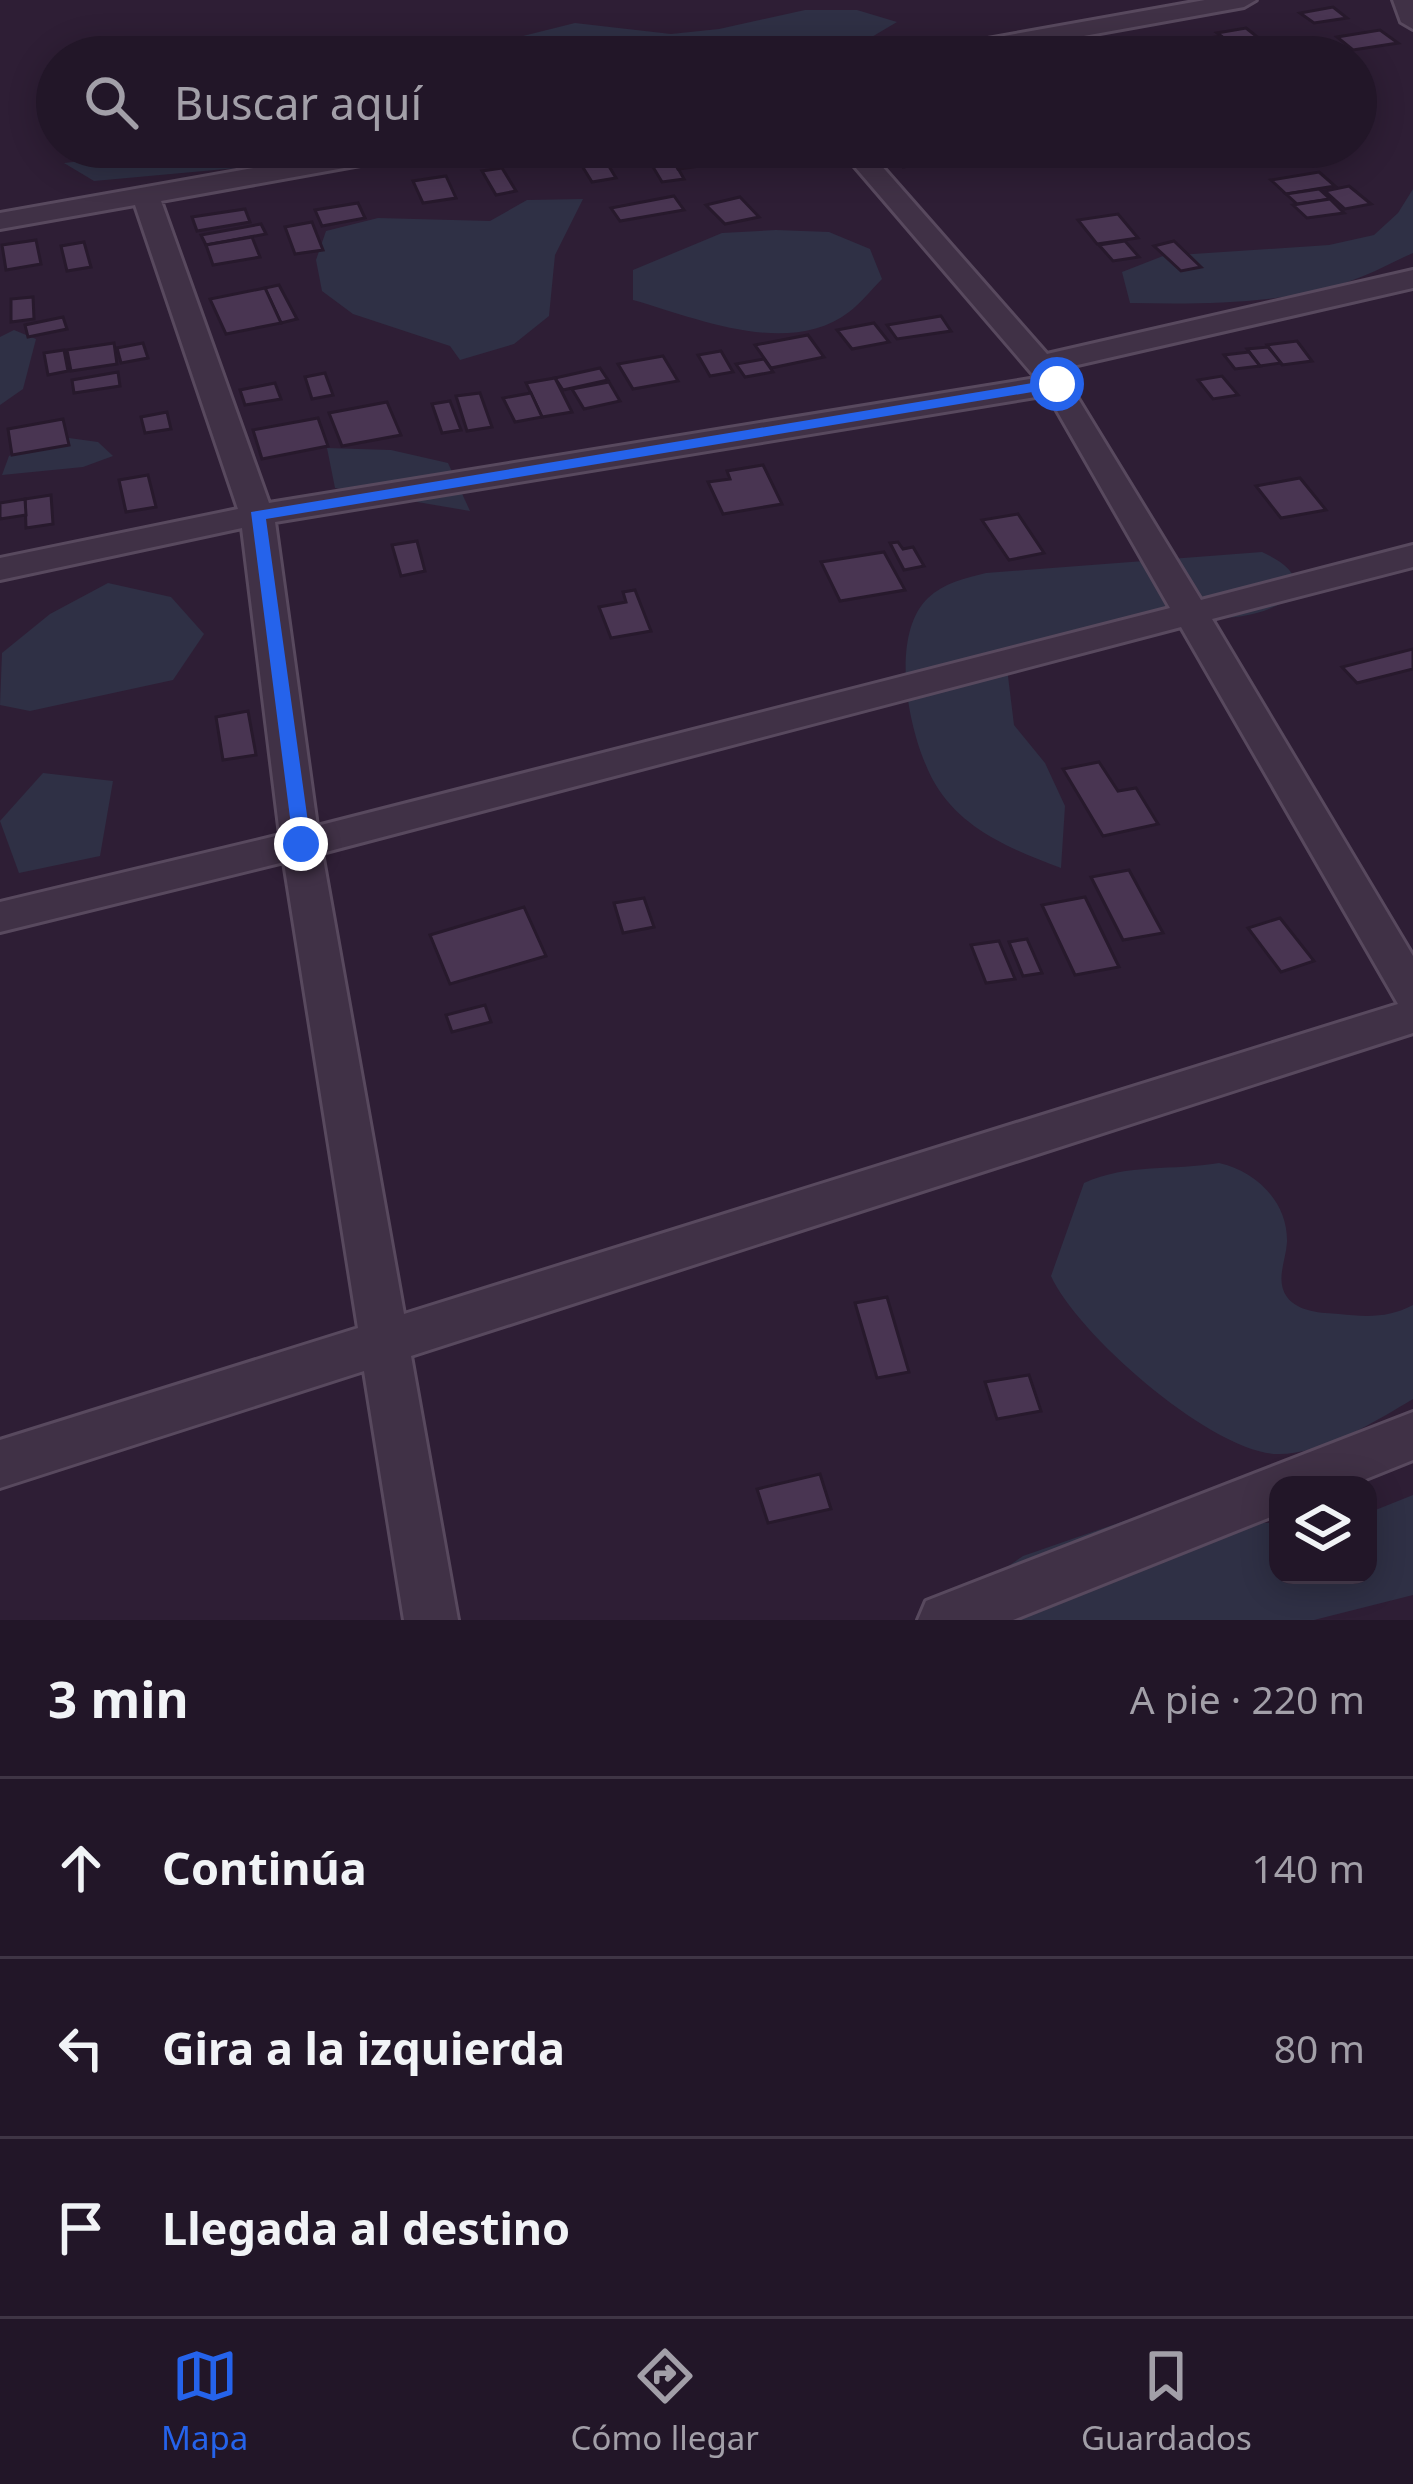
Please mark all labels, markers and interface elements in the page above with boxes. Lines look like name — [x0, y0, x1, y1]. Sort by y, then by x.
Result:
search box — [36, 36, 1377, 168]
icon: search — [78, 69, 144, 135]
text: Buscar aquí — [174, 72, 422, 133]
route start — [1030, 357, 1084, 411]
route end — [274, 817, 328, 871]
map controls — [1269, 1476, 1377, 1584]
button: layers — [1269, 1476, 1377, 1584]
text: 3 min — [48, 1663, 189, 1733]
text: A pie · 220 m — [1130, 1672, 1365, 1725]
icon: ahead — [48, 1835, 114, 1901]
text: Continúa — [162, 1837, 367, 1898]
text: 140 m — [1251, 1841, 1365, 1894]
icon: left — [48, 2015, 114, 2081]
text: Gira a la izquierda — [162, 2017, 565, 2078]
text: 80 m — [1274, 2021, 1365, 2074]
icon: arrive — [48, 2195, 114, 2261]
text: Llegada al destino — [162, 2197, 570, 2258]
tab: Mapa — [161, 2343, 248, 2460]
tab: Cómo llegar — [571, 2343, 759, 2460]
tab: Guardados — [1081, 2343, 1252, 2460]

